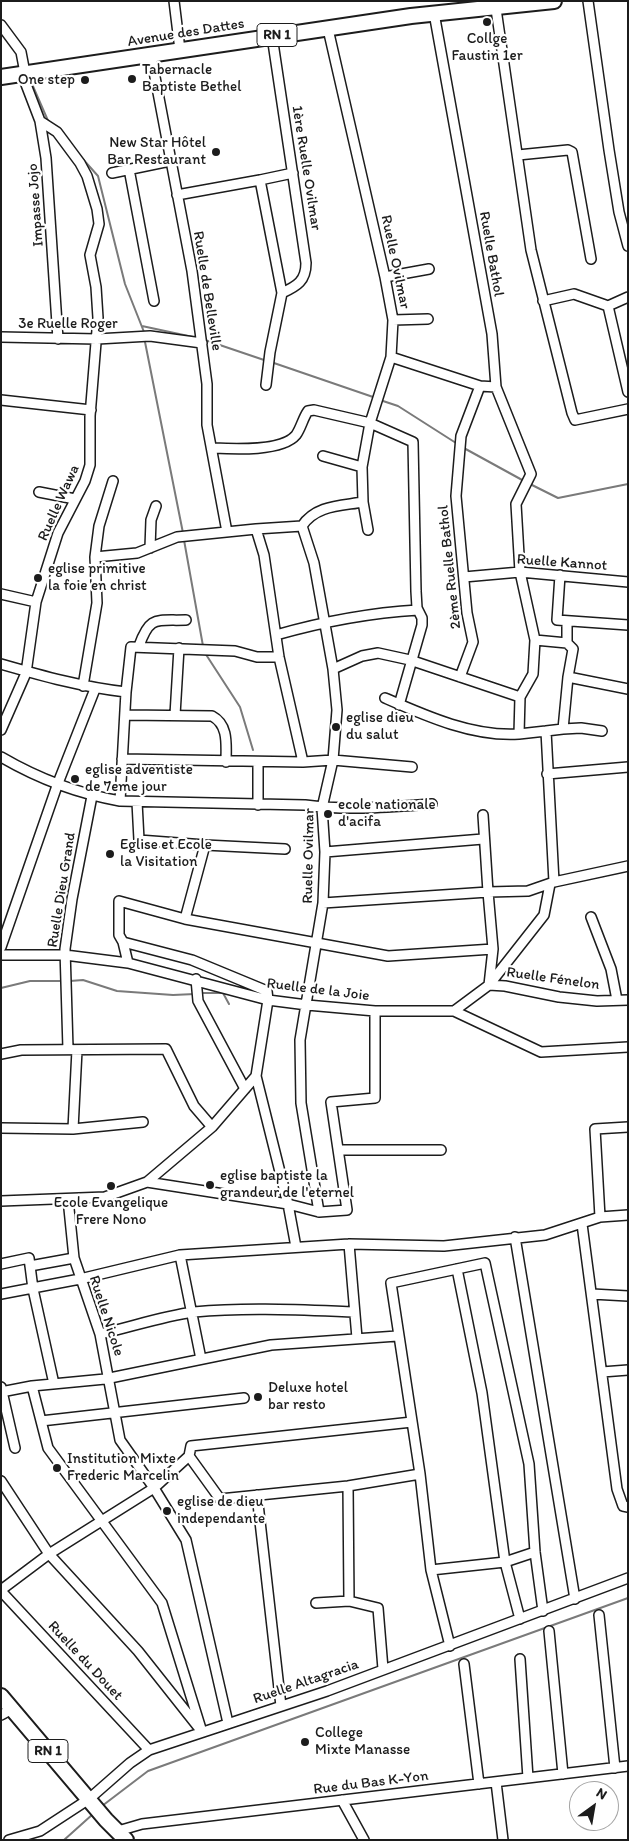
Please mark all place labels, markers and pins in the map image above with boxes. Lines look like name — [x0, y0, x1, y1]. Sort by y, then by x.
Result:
marker: Collge Faustin 1er — [481, 16, 493, 28]
place label: Collge Faustin 1er — [451, 30, 523, 65]
place label: Tabernacle Baptiste Bethel — [142, 61, 241, 96]
place label: One step — [18, 71, 75, 89]
marker: Tabernacle Baptiste Bethel — [126, 73, 138, 85]
marker: One step — [79, 74, 91, 86]
place label: New Star Hôtel Bar Restaurant — [107, 134, 206, 169]
marker: New Star Hôtel Bar Restaurant — [210, 146, 222, 158]
place label: eglise primitive la foie en christ — [48, 560, 147, 595]
marker: eglise primitive la foie en christ — [32, 572, 44, 584]
place label: eglise dieu du salut — [346, 709, 414, 744]
marker: eglise dieu du salut — [330, 721, 342, 733]
place label: eglise adventiste de 7eme jour — [85, 761, 193, 796]
marker: eglise adventiste de 7eme jour — [69, 773, 81, 785]
place label: ecole nationale d'acifa — [338, 796, 436, 831]
marker: ecole nationale d'acifa — [322, 808, 334, 820]
place label: Eglise et Ecole la Visitation — [120, 836, 212, 871]
marker: Eglise et Ecole la Visitation — [104, 848, 116, 860]
place label: eglise baptiste la grandeur de l'eternel — [220, 1167, 354, 1202]
marker: eglise baptiste la grandeur de l'eternel — [204, 1179, 216, 1191]
marker: Ecole Evangelique Frere Nono — [105, 1180, 117, 1192]
place label: Ecole Evangelique Frere Nono — [54, 1194, 168, 1229]
place label: Deluxe hotel bar resto — [268, 1379, 348, 1414]
marker: Deluxe hotel bar resto — [252, 1391, 264, 1403]
place label: Institution Mixte Frederic Marcelin — [67, 1450, 179, 1485]
marker: Institution Mixte Frederic Marcelin — [51, 1462, 63, 1474]
place label: eglise de dieu independante — [177, 1493, 265, 1528]
marker: eglise de dieu independante — [161, 1505, 173, 1517]
place label: College Mixte Manasse — [315, 1724, 410, 1759]
marker: College Mixte Manasse — [299, 1736, 311, 1748]

